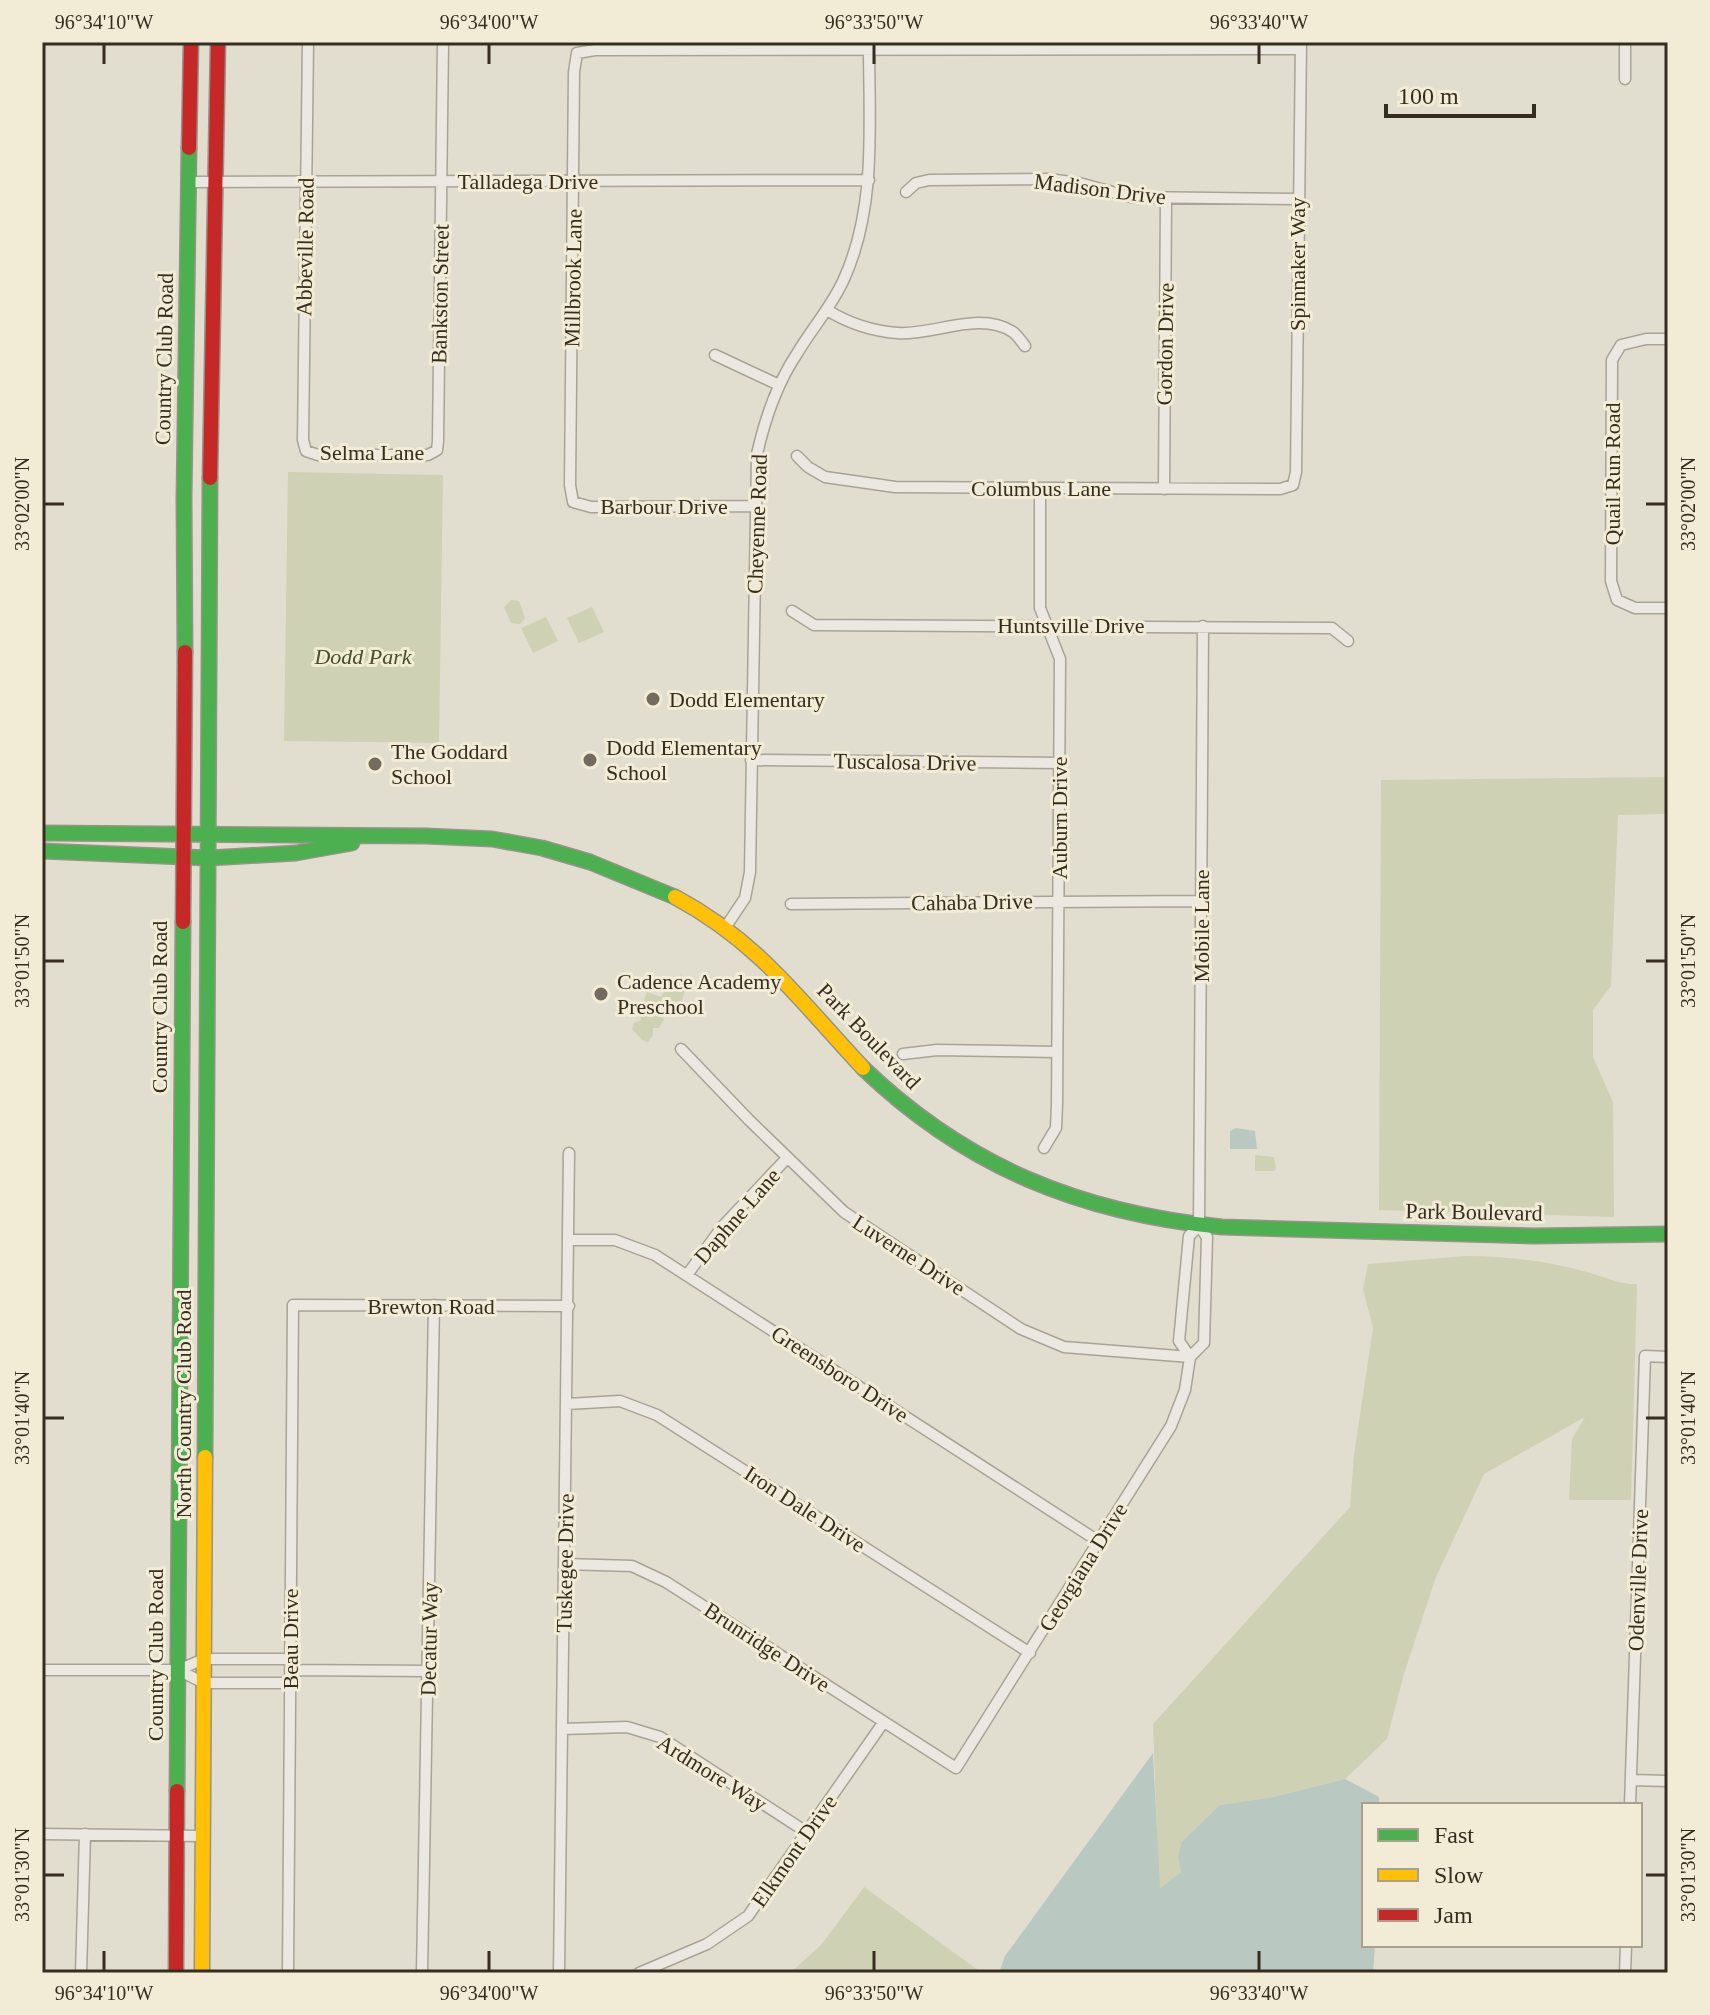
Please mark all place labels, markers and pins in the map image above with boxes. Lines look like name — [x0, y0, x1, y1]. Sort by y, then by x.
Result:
place label: Dodd Elementary — [669, 687, 825, 712]
marker: Dodd Elementary — [644, 690, 662, 708]
place label: Dodd Elementary School — [606, 735, 762, 785]
place label: The Goddard School — [391, 739, 508, 789]
marker: Dodd Elementary School — [581, 751, 599, 769]
marker: The Goddard School — [366, 755, 384, 773]
place label: Cadence Academy Preschool — [617, 969, 781, 1019]
marker: Cadence Academy Preschool — [592, 985, 610, 1003]

